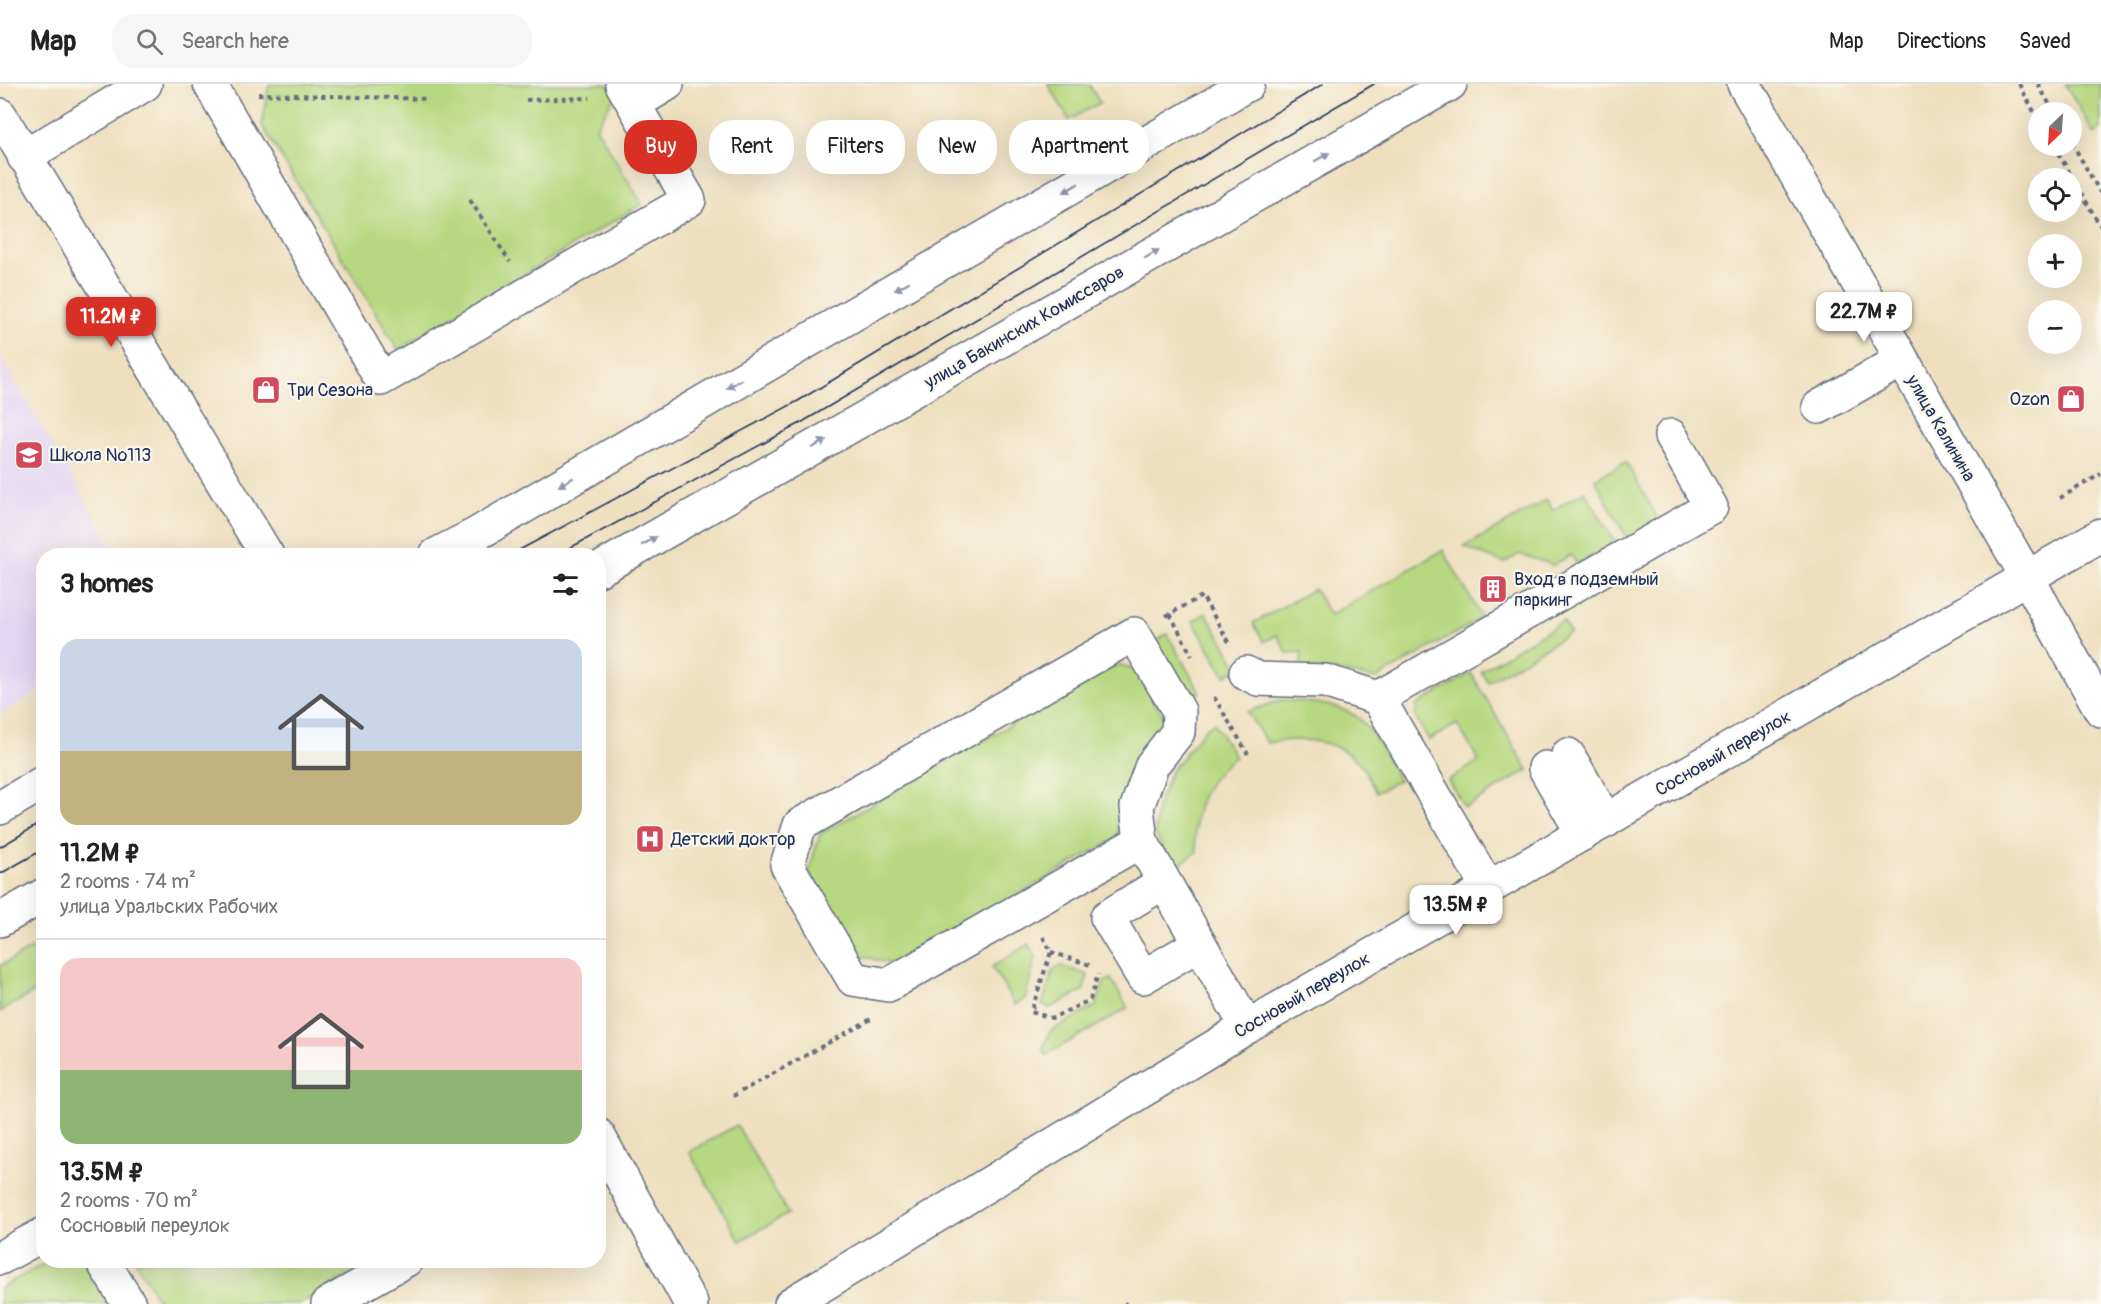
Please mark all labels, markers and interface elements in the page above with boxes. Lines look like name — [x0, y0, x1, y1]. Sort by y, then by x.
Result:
search box — [112, 14, 532, 68]
text: Map — [30, 24, 76, 59]
icon: search — [133, 25, 166, 58]
text: Search here — [181, 27, 289, 55]
text: Map — [1829, 28, 1864, 55]
text: Directions — [1897, 28, 1986, 55]
text: Saved — [2019, 28, 2071, 55]
north arrow — [2028, 102, 2082, 156]
map controls — [2028, 102, 2082, 354]
chip: Buy — [624, 120, 697, 174]
chip: Rent — [709, 120, 794, 174]
chip: Filters — [806, 120, 905, 174]
chip: New — [917, 120, 997, 174]
chip: Apartment — [1009, 120, 1149, 174]
one-way arrow — [1313, 153, 1330, 163]
button: locate — [2028, 168, 2082, 222]
one-way arrow — [1063, 182, 1079, 193]
button: + — [2028, 234, 2082, 288]
one-way arrow — [1144, 249, 1161, 259]
street label: улица Бакинских Комиссаров — [919, 261, 1128, 395]
one-way arrow — [894, 280, 911, 290]
pin: 22.7M ₽ — [1809, 292, 1919, 343]
pin: 11.2M ₽ — [56, 297, 166, 348]
text: 22.7M ₽ — [1830, 299, 1898, 324]
button: − — [2028, 300, 2082, 354]
text: 11.2M ₽ — [80, 304, 142, 329]
street label: улица Калинина — [1900, 370, 1980, 486]
shop icon: Три Сезона — [250, 374, 282, 406]
place label: Три Сезона — [287, 379, 373, 402]
one-way arrow — [725, 379, 742, 389]
shop icon: Ozon — [2055, 383, 2087, 415]
place label: Ozon — [2010, 388, 2050, 411]
school or university icon: Школа №113 — [13, 439, 45, 471]
one-way arrow — [811, 439, 827, 450]
place label: Школа №113 — [50, 444, 151, 467]
one-way arrow — [557, 477, 574, 487]
one-way arrow — [641, 536, 658, 546]
text: 3 homes — [60, 568, 153, 600]
icon: filters — [549, 568, 582, 601]
place label: Вход в подземный паркинг — [1514, 568, 1659, 612]
building icon: Вход в подземный паркинг — [1477, 573, 1509, 605]
icon: home — [267, 678, 375, 786]
street label: Сосновый переулок — [1651, 705, 1795, 802]
hospital icon: Детский доктор — [634, 823, 666, 855]
place label: Детский доктор — [670, 828, 796, 851]
text: 11.2M ₽ — [60, 837, 141, 869]
text: 2 rooms · 74 m² — [60, 869, 196, 894]
pin: 13.5M ₽ — [1401, 885, 1511, 936]
text: 13.5M ₽ — [1424, 892, 1488, 917]
text: улица Уральских Рабочих — [60, 894, 278, 919]
street label: Сосновый переулок — [1230, 947, 1374, 1044]
icon: home — [267, 997, 375, 1105]
text: 13.5M ₽ — [60, 1156, 144, 1188]
text: 2 rooms · 70 m² — [60, 1188, 198, 1213]
text: Сосновый переулок — [60, 1213, 230, 1238]

